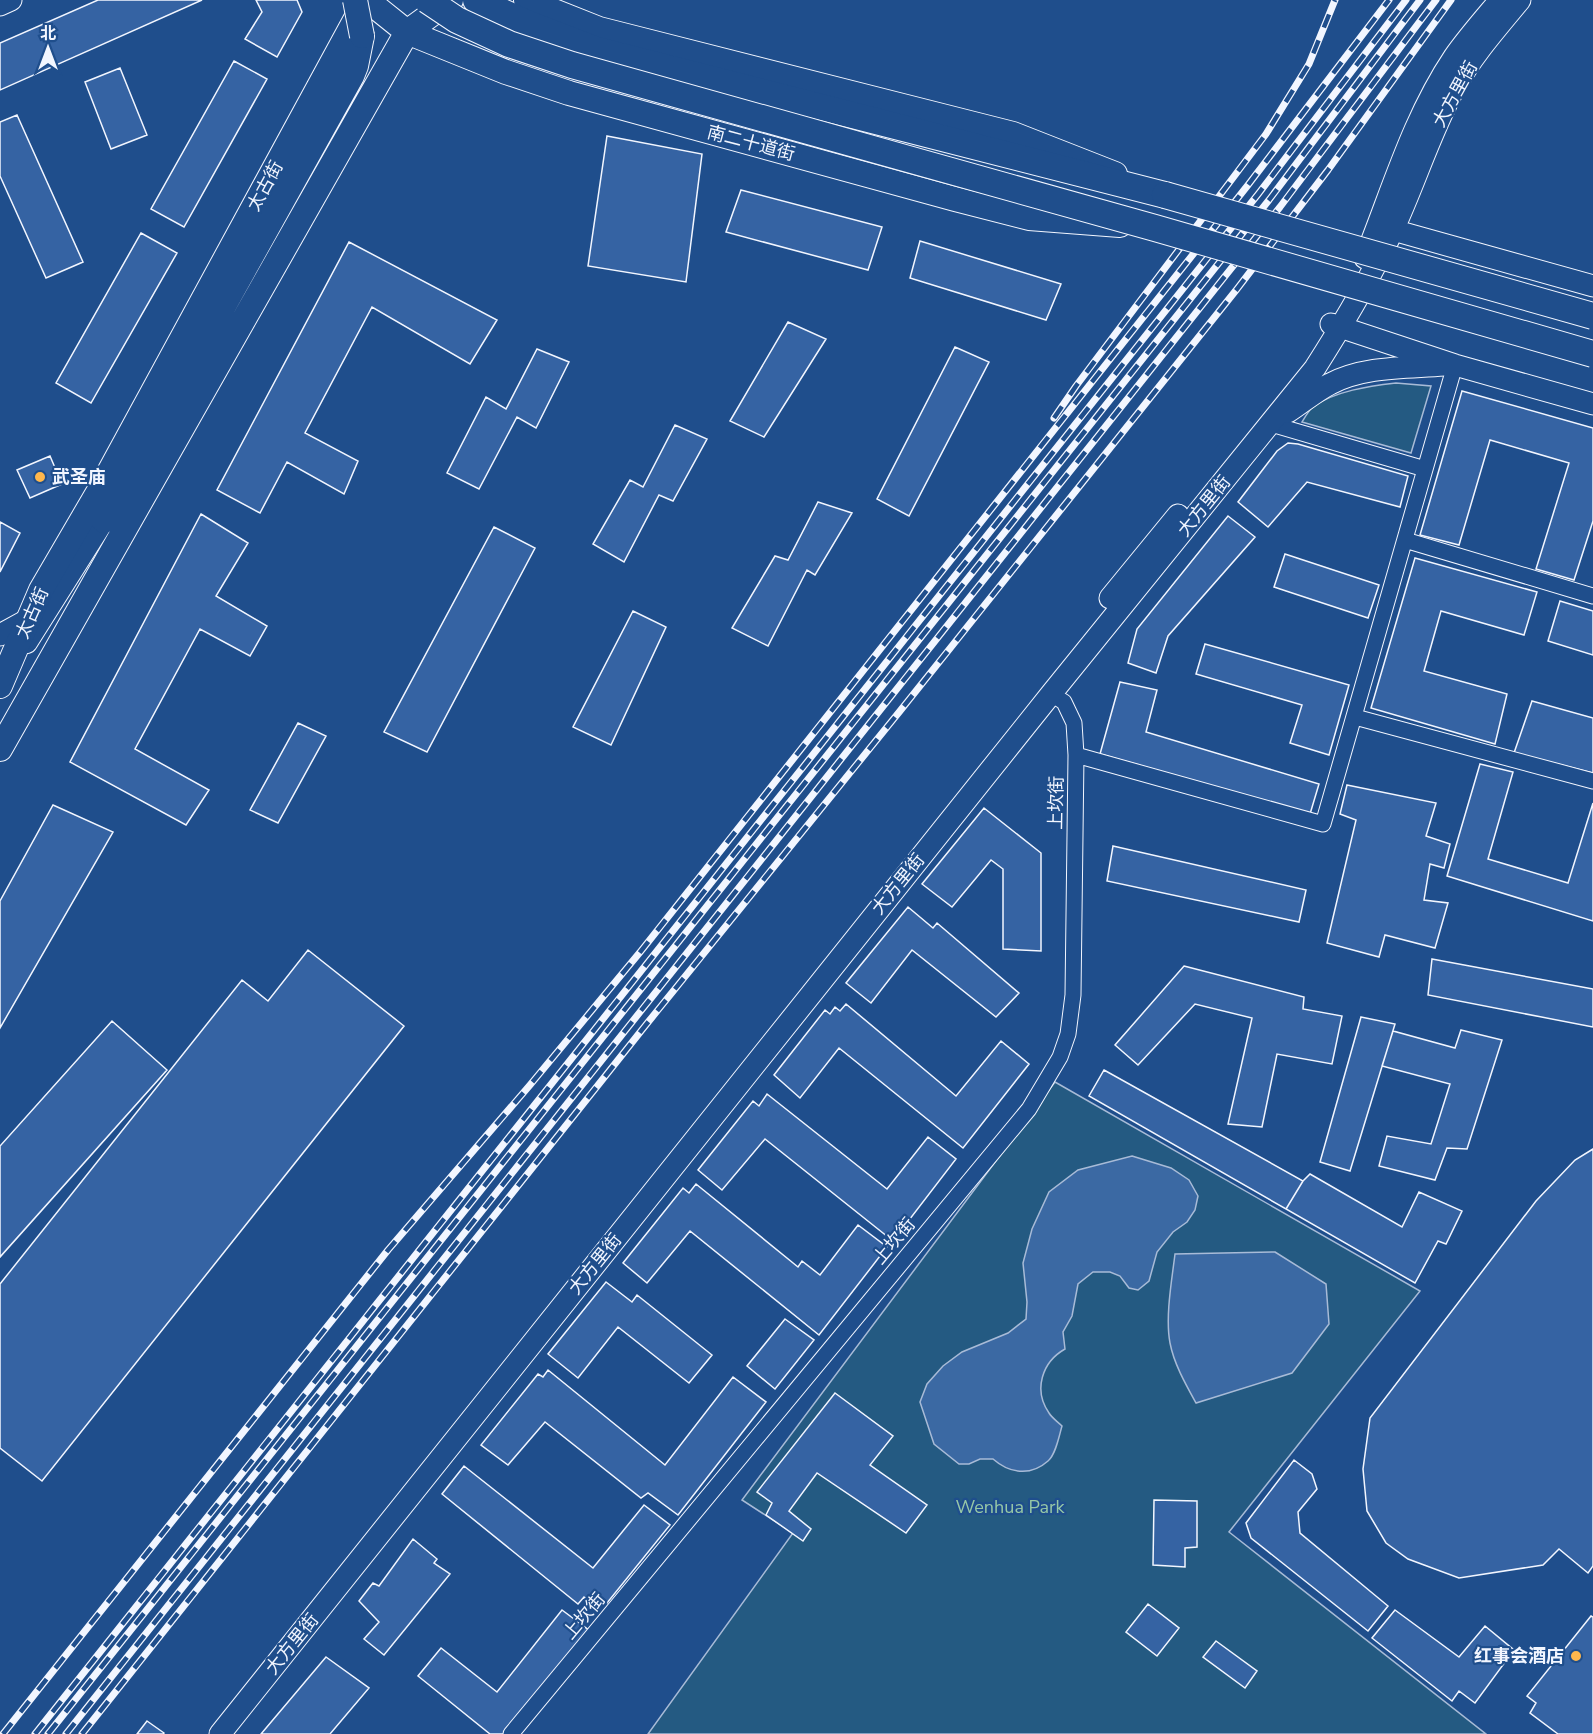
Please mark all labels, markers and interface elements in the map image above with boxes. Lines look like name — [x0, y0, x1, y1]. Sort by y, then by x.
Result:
north arrow — [18, 18, 78, 78]
text: 北 — [40, 23, 56, 45]
street label: 大方里街 — [1427, 57, 1483, 131]
street label: 南二十道街 — [704, 120, 798, 166]
street label: 太古街 — [241, 157, 289, 215]
place label: 武圣庙 — [52, 465, 106, 489]
marker: 武圣庙 — [33, 470, 47, 484]
street label: 大方里街 — [1172, 470, 1236, 542]
street label: 太古街 — [10, 583, 54, 643]
street label: 上坎街 — [1044, 776, 1068, 830]
street label: 大方里街 — [866, 848, 930, 920]
street label: 上坎街 — [867, 1213, 921, 1269]
street label: 大方里街 — [563, 1228, 627, 1300]
park label: Wenhua Park — [956, 1495, 1065, 1519]
street label: 上坎街 — [557, 1588, 611, 1644]
street label: 大方里街 — [260, 1608, 324, 1680]
place label: 红事会酒店 — [1474, 1644, 1564, 1668]
marker: 红事会酒店 — [1569, 1649, 1583, 1663]

